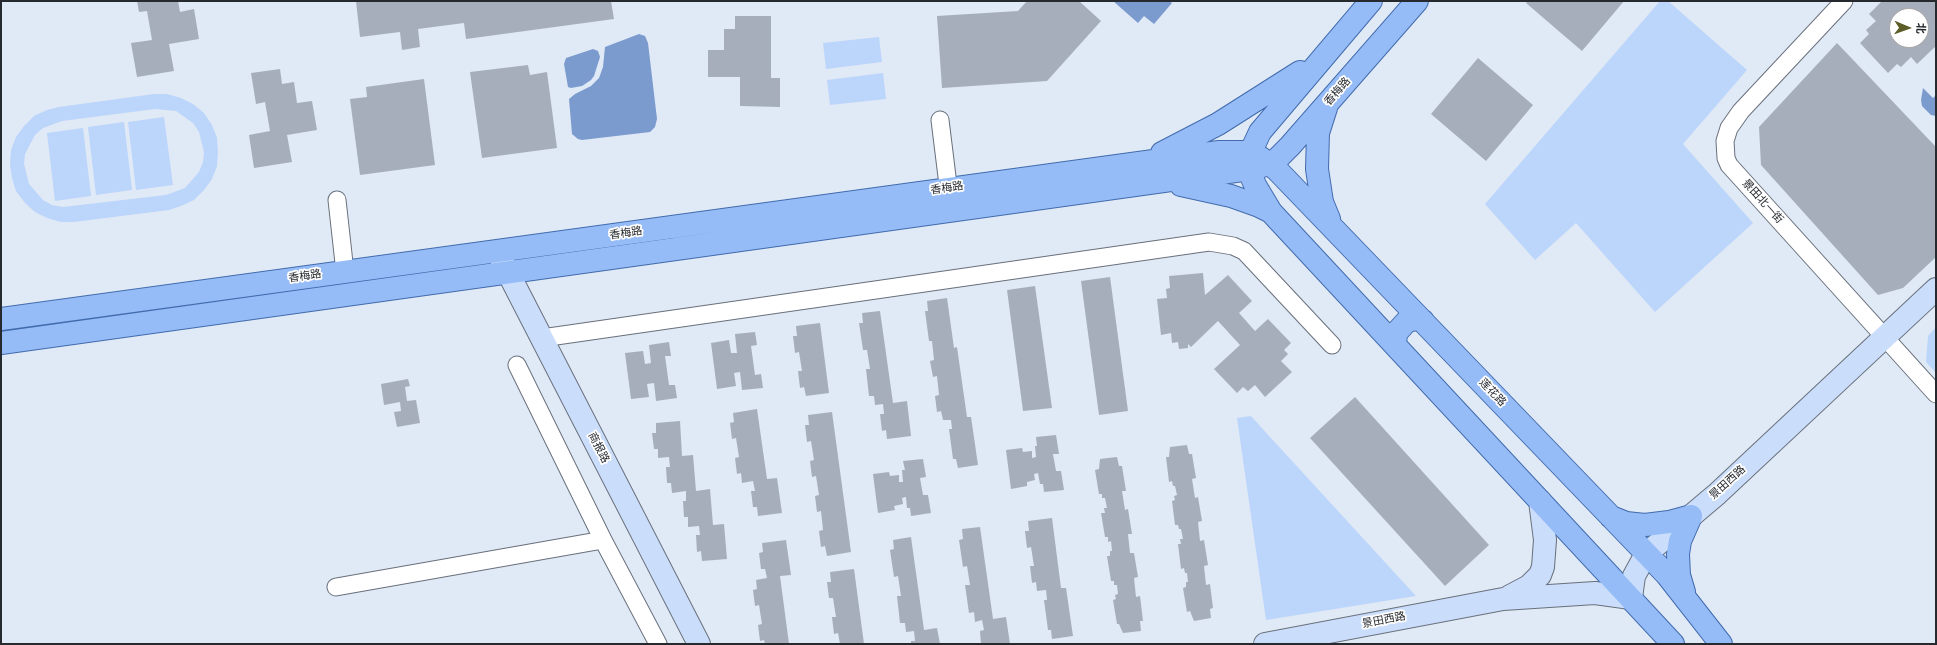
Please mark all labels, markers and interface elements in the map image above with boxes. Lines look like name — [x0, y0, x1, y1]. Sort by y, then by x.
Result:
north arrow — [1889, 8, 1929, 48]
text: 北 — [1913, 23, 1928, 34]
street label: 香梅路 — [1322, 75, 1354, 109]
street label: 景田北一街 — [1739, 177, 1785, 227]
street label: 香梅路 — [930, 180, 964, 198]
street label: 香梅路 — [609, 225, 643, 243]
street label: 香梅路 — [288, 268, 322, 286]
street label: 莲花路 — [1476, 377, 1508, 409]
street label: 商报路 — [585, 430, 611, 466]
street label: 景田西路 — [1707, 463, 1749, 503]
street label: 景田西路 — [1361, 610, 1407, 632]

